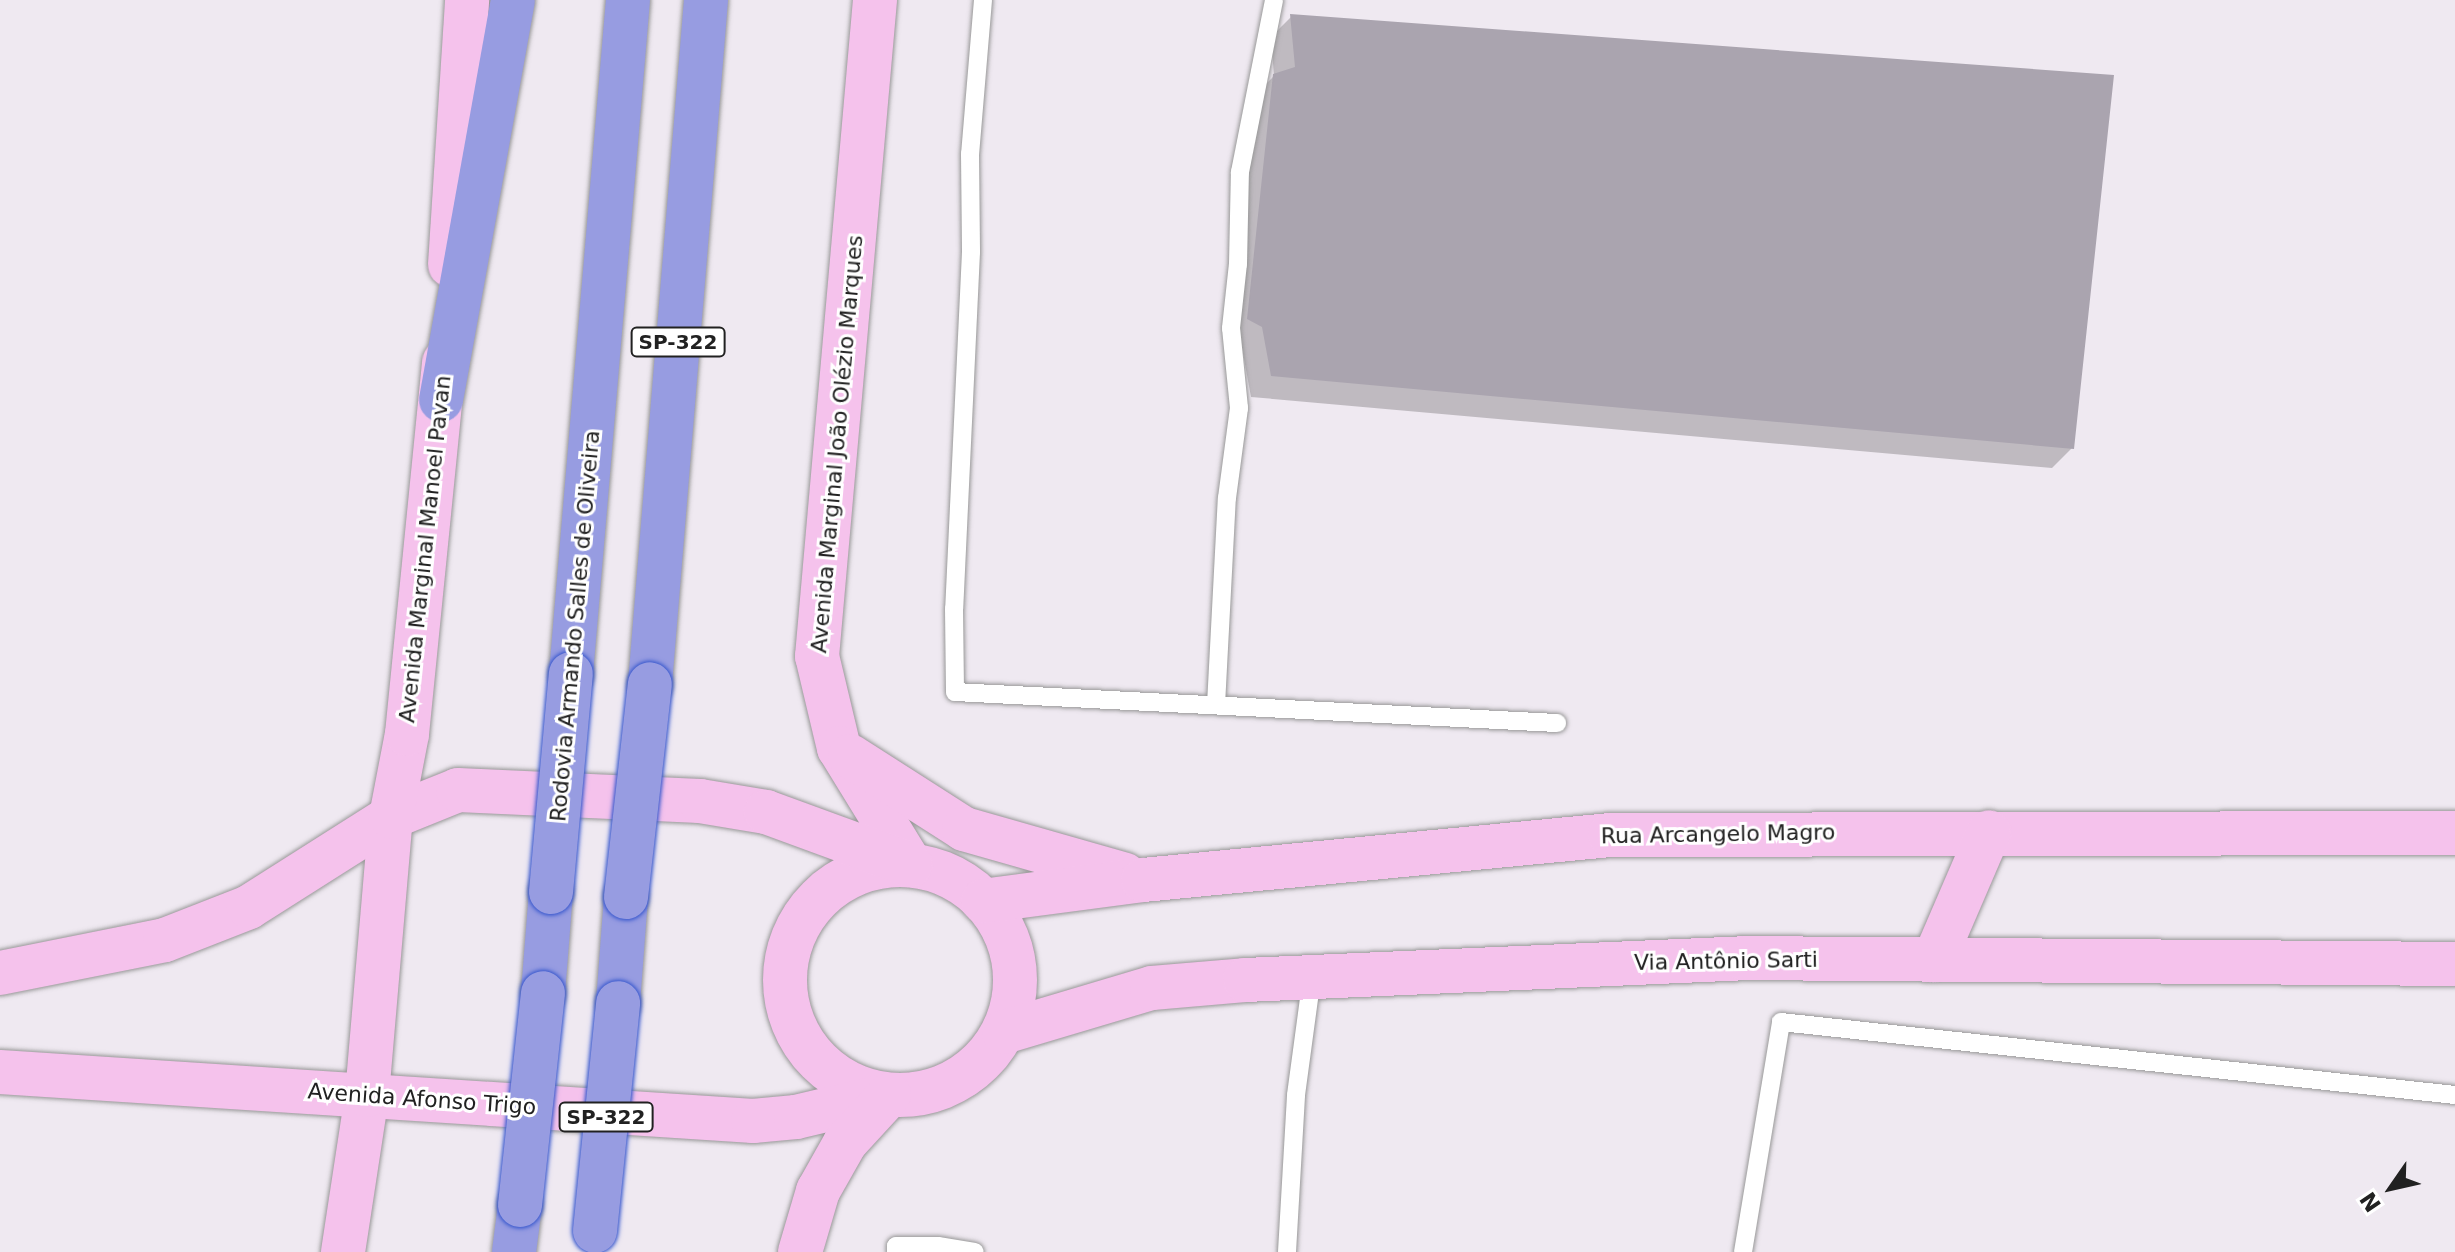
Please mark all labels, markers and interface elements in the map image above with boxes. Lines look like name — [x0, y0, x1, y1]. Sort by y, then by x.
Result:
street label: Avenida Marginal João Olézio Marques — [806, 234, 868, 654]
road number: SP-322 — [630, 326, 726, 358]
street label: Avenida Marginal Manoel Pavan — [394, 374, 456, 724]
street label: Rodovia Armando Salles de Oliveira — [545, 429, 605, 823]
street label: Rua Arcangelo Magro — [1601, 819, 1835, 849]
street label: Via Antônio Sarti — [1634, 946, 1818, 976]
street label: Avenida Afonso Trigo — [307, 1078, 537, 1120]
road number: SP-322 — [558, 1101, 654, 1133]
north arrow — [2351, 1148, 2431, 1228]
text: N — [2355, 1187, 2386, 1216]

